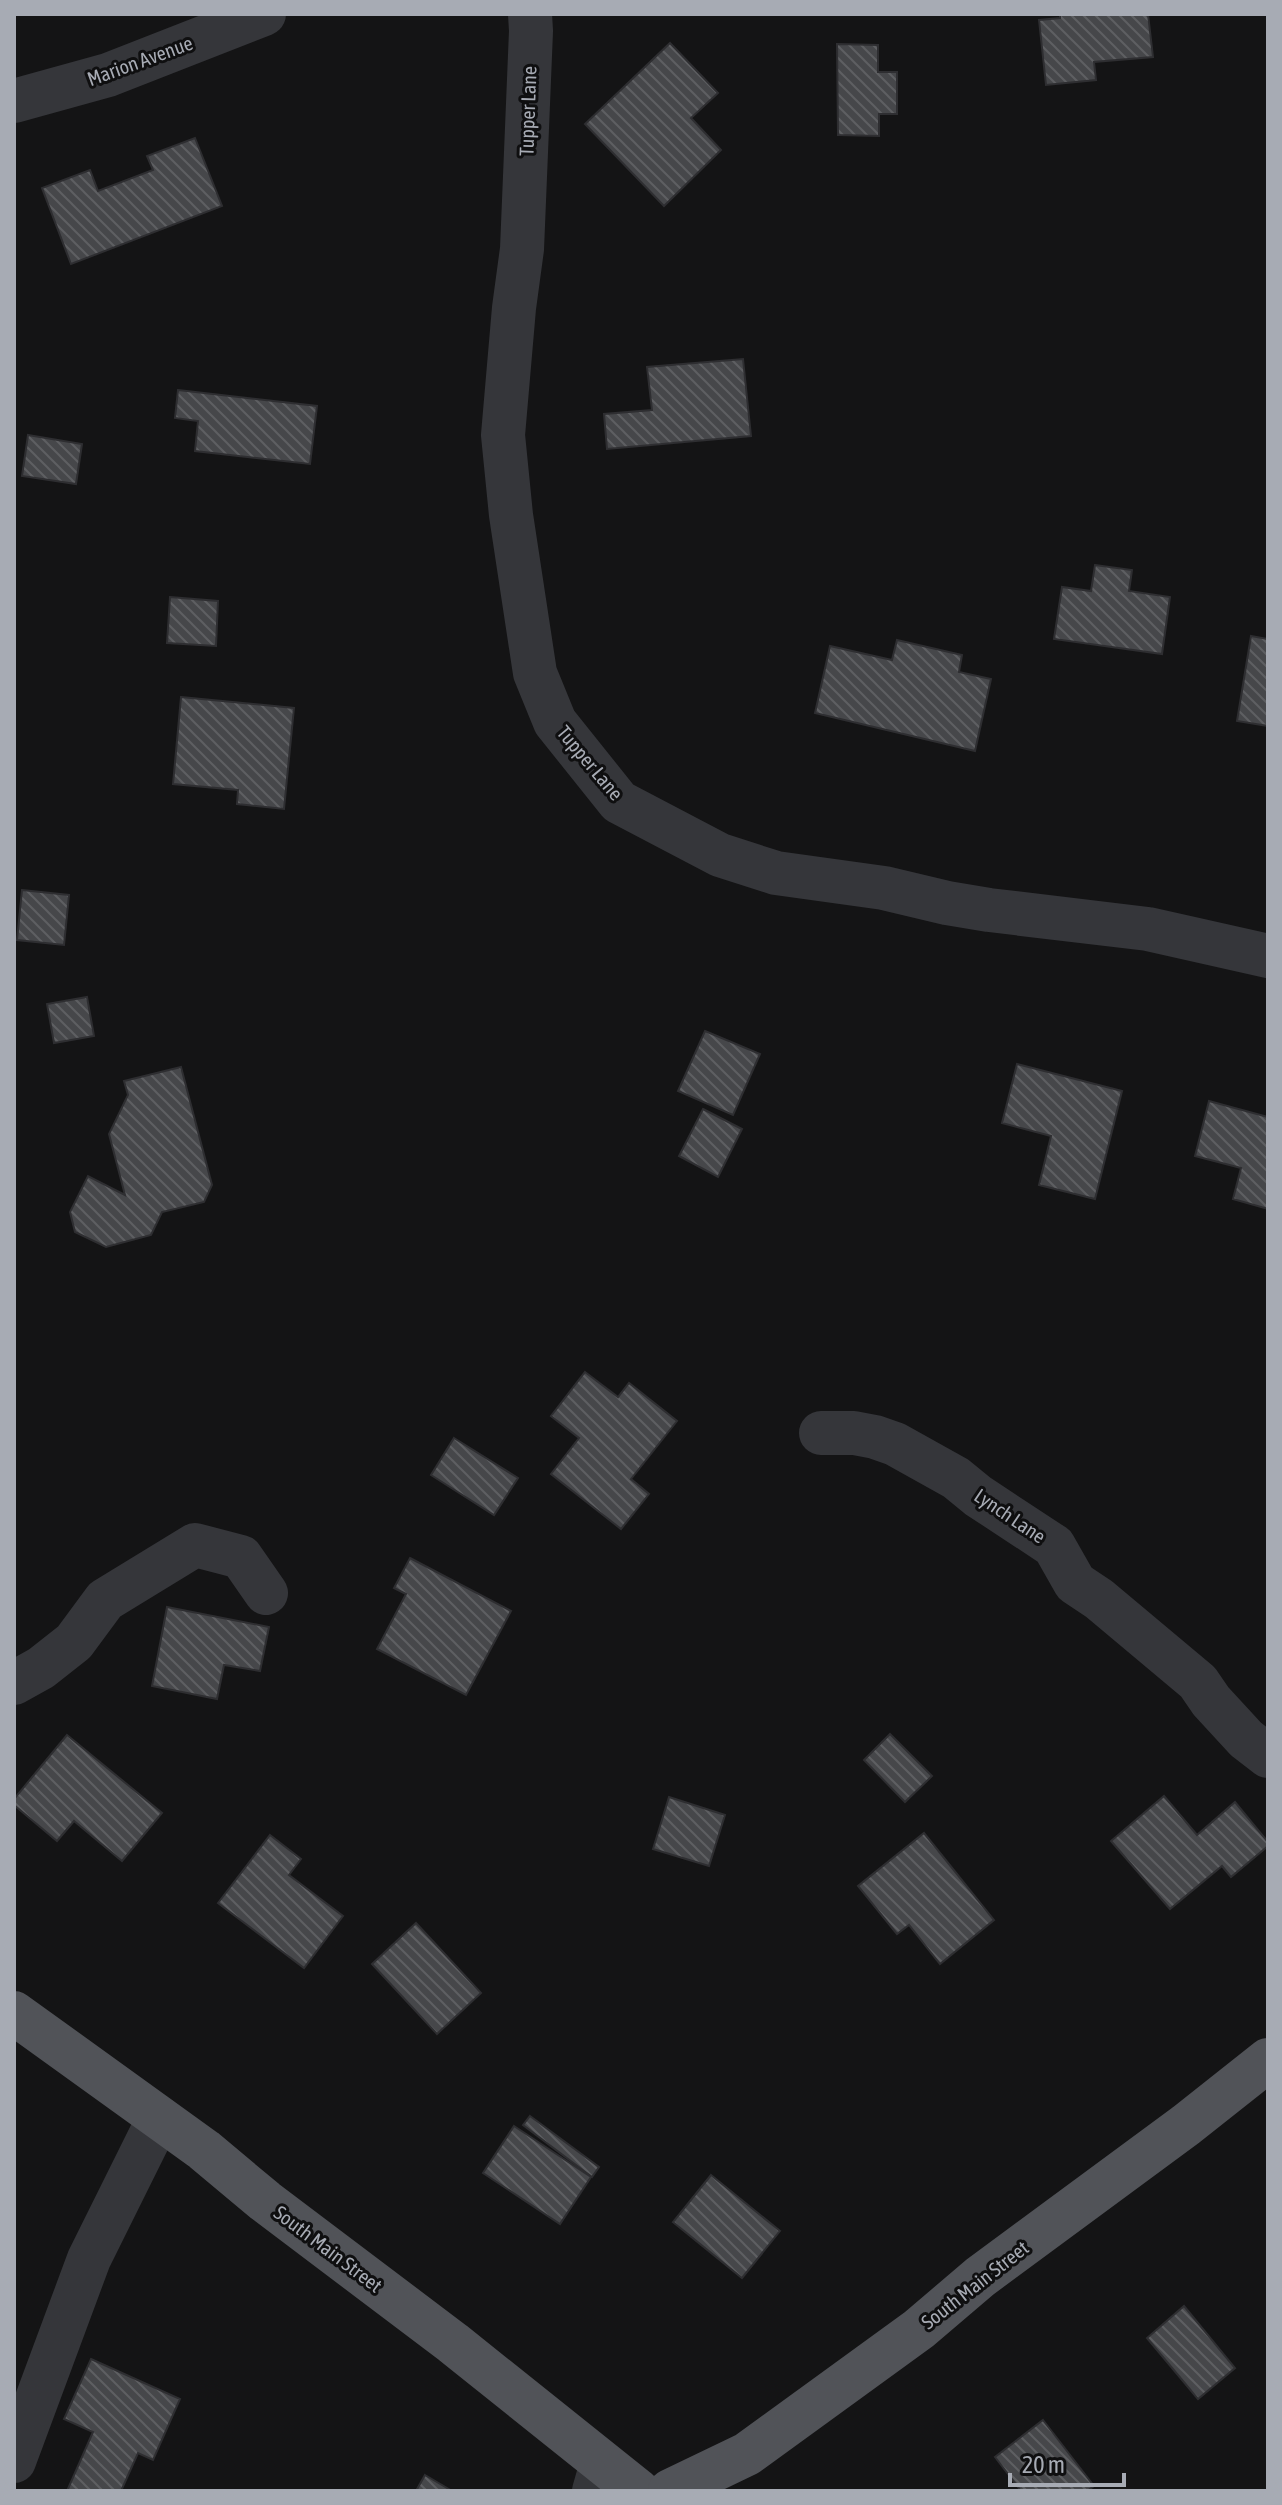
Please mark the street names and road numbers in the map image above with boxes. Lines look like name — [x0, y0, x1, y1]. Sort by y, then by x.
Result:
street label: Marion Avenue — [84, 31, 196, 90]
street label: Tupper Lane — [514, 66, 541, 156]
street label: Tupper Lane — [553, 721, 628, 805]
street label: Lynch Lane — [970, 1483, 1050, 1548]
street label: South Main Street — [270, 2201, 387, 2297]
street label: South Main Street — [917, 2236, 1033, 2333]

